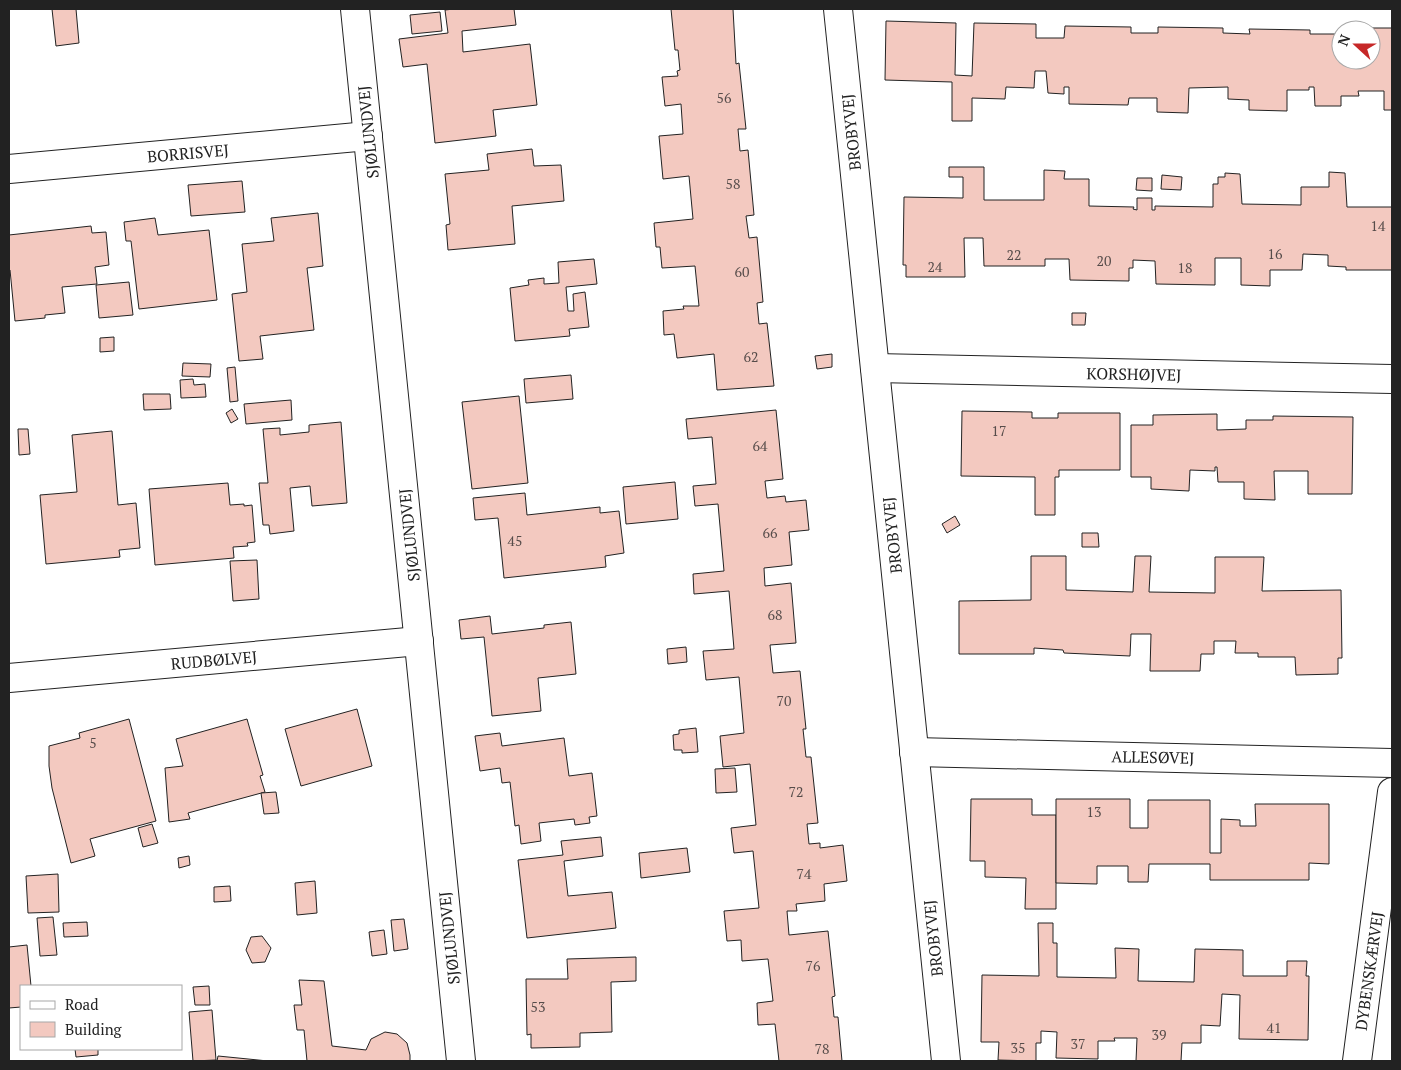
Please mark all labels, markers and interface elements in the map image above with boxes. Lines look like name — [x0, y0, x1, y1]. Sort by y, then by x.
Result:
north arrow — [1331, 20, 1381, 70]
text: N — [1333, 31, 1354, 49]
street label: SJØLUNDVEJ — [352, 84, 384, 180]
house number: 56 — [717, 88, 732, 107]
street label: BROBYVEJ — [836, 92, 866, 172]
street label: BORRISVEJ — [146, 138, 230, 168]
house number: 58 — [726, 174, 740, 193]
house number: 14 — [1371, 216, 1386, 235]
house number: 16 — [1268, 244, 1283, 263]
house number: 22 — [1007, 245, 1021, 264]
house number: 20 — [1097, 251, 1111, 270]
house number: 24 — [928, 257, 943, 276]
house number: 18 — [1178, 258, 1192, 277]
house number: 60 — [735, 262, 749, 281]
house number: 62 — [744, 347, 758, 366]
street label: KORSHØJVEJ — [1086, 362, 1182, 386]
house number: 17 — [992, 421, 1006, 440]
house number: 64 — [753, 436, 768, 455]
street label: SJØLUNDVEJ — [393, 487, 425, 583]
street label: BROBYVEJ — [877, 495, 907, 575]
house number: 66 — [763, 523, 778, 542]
house number: 45 — [508, 531, 522, 550]
house number: 68 — [768, 605, 782, 624]
street label: RUDBØLVEJ — [170, 645, 258, 675]
house number: 70 — [777, 691, 791, 710]
house number: 5 — [89, 733, 97, 752]
street label: ALLESØVEJ — [1111, 745, 1195, 769]
house number: 72 — [789, 782, 803, 801]
house number: 13 — [1087, 802, 1101, 821]
house number: 74 — [797, 864, 812, 883]
street label: SJØLUNDVEJ — [433, 890, 465, 986]
street label: BROBYVEJ — [918, 898, 948, 978]
street label: DYBENSKÆRVEJ — [1350, 910, 1388, 1032]
house number: 76 — [806, 956, 821, 975]
legend — [20, 985, 182, 1050]
text: Road — [65, 994, 98, 1014]
house number: 53 — [531, 997, 545, 1016]
house number: 41 — [1267, 1018, 1281, 1037]
text: Building — [65, 1019, 123, 1039]
house number: 39 — [1152, 1025, 1166, 1044]
house number: 37 — [1071, 1034, 1085, 1053]
house number: 35 — [1011, 1038, 1025, 1057]
house number: 78 — [815, 1039, 829, 1058]

